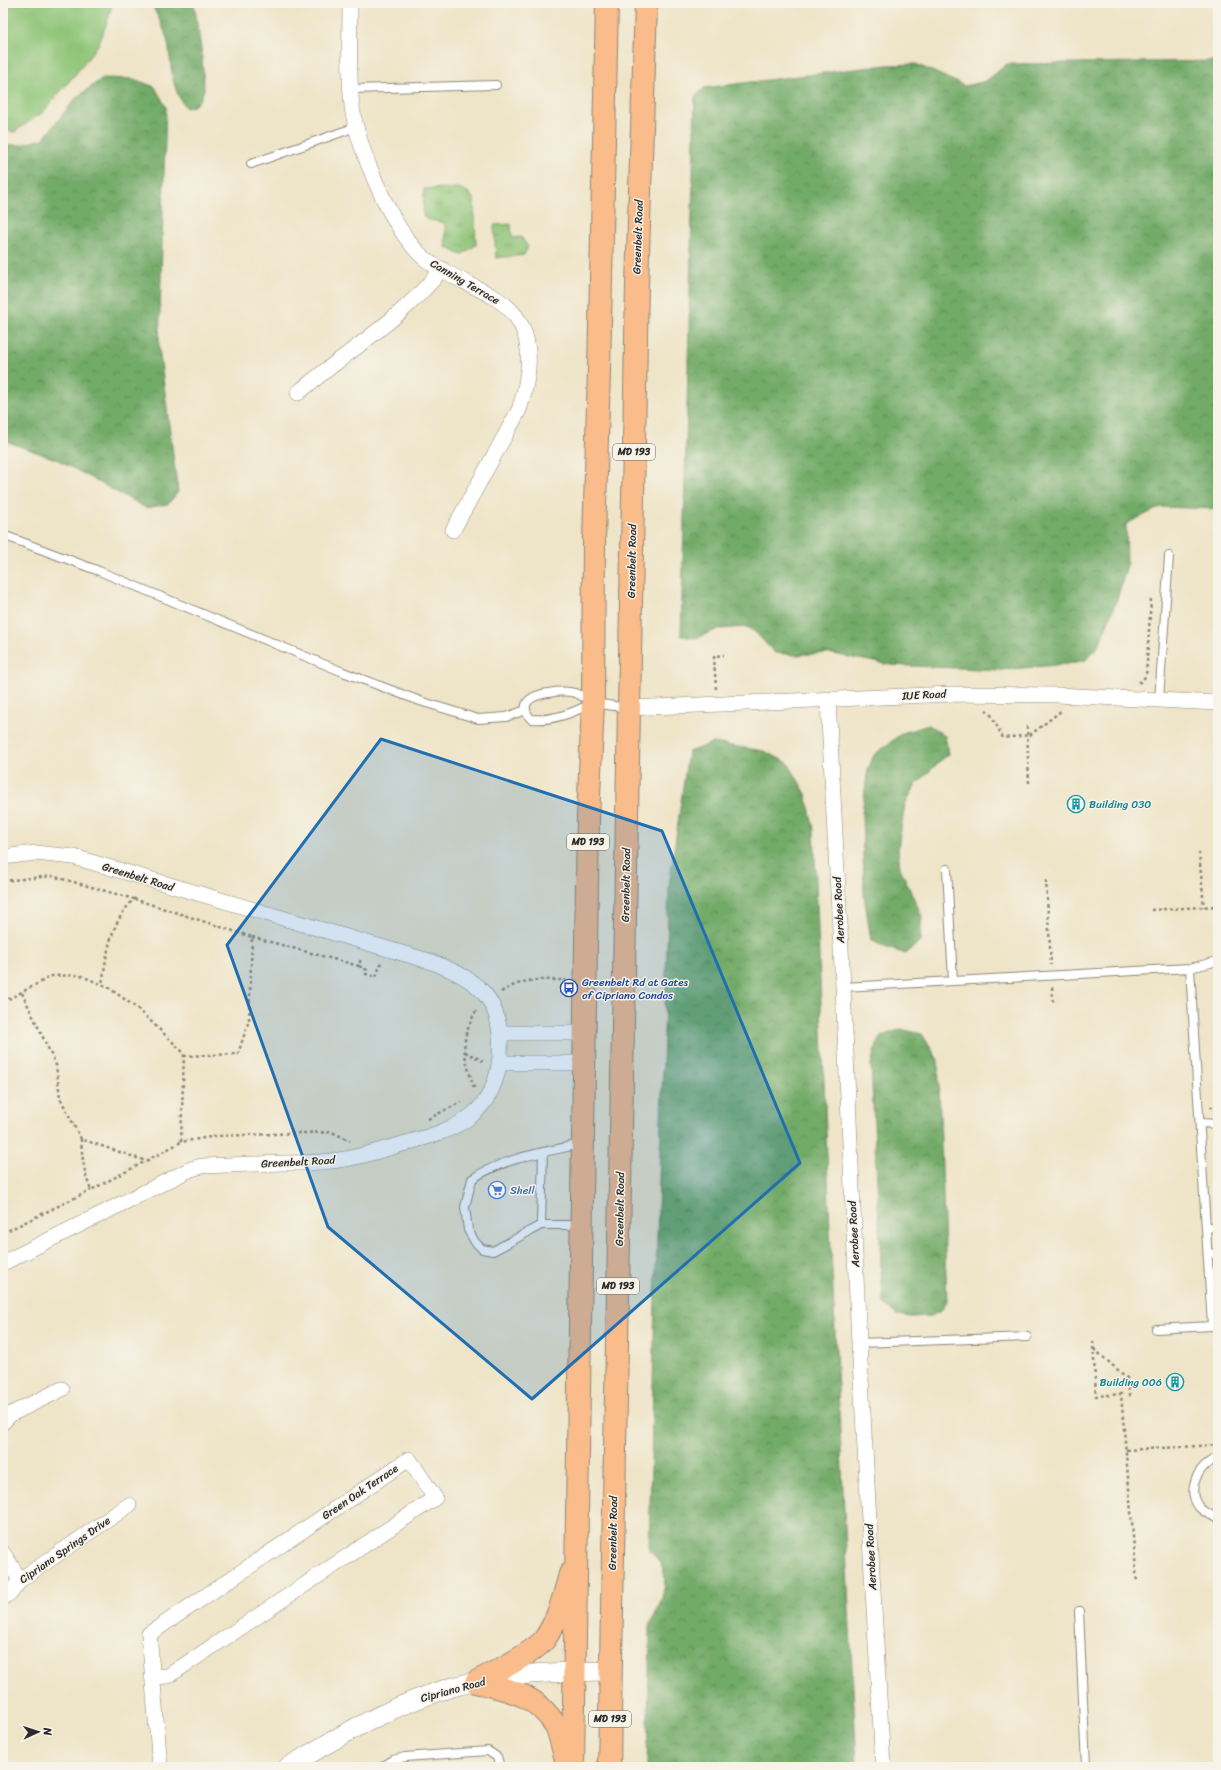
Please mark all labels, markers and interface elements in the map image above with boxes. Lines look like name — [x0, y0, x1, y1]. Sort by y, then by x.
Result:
street label: Greenbelt Road — [627, 198, 649, 274]
street label: Canning Terrace — [427, 254, 504, 310]
road number: MD 193 — [613, 444, 655, 460]
street label: Greenbelt Road — [622, 523, 642, 598]
street label: IUE Road — [900, 684, 948, 706]
building icon: Building 030 — [1066, 794, 1086, 814]
place label: Building 030 — [1089, 795, 1151, 814]
road number: MD 193 — [567, 834, 609, 850]
street label: Greenbelt Road — [616, 847, 636, 922]
street label: Greenbelt Road — [100, 857, 177, 897]
street label: Aerobee Road — [828, 875, 850, 945]
place label: Greenbelt Rd at Gates of Cipriano Condos — [582, 973, 689, 1005]
bus stop icon: Greenbelt Rd at Gates of Cipriano Condos — [559, 978, 579, 998]
street label: Greenbelt Road — [260, 1151, 337, 1173]
street label: Greenbelt Road — [610, 1171, 630, 1246]
supermarket icon: Shell — [487, 1180, 507, 1200]
place label: Shell — [510, 1181, 535, 1200]
street label: Aerobee Road — [843, 1199, 865, 1269]
road number: MD 193 — [597, 1278, 639, 1294]
building icon: Building 006 — [1165, 1372, 1185, 1392]
place label: Building 006 — [1100, 1373, 1162, 1392]
street label: Green Oak Terrace — [318, 1459, 403, 1525]
street label: Greenbelt Road — [603, 1495, 623, 1570]
street label: Cipriano Springs Drive — [15, 1511, 115, 1589]
street label: Aerobee Road — [860, 1522, 882, 1592]
street label: Cipriano Road — [418, 1672, 489, 1708]
road number: MD 193 — [589, 1711, 631, 1727]
north arrow — [18, 1712, 58, 1752]
text: N — [38, 1726, 57, 1736]

